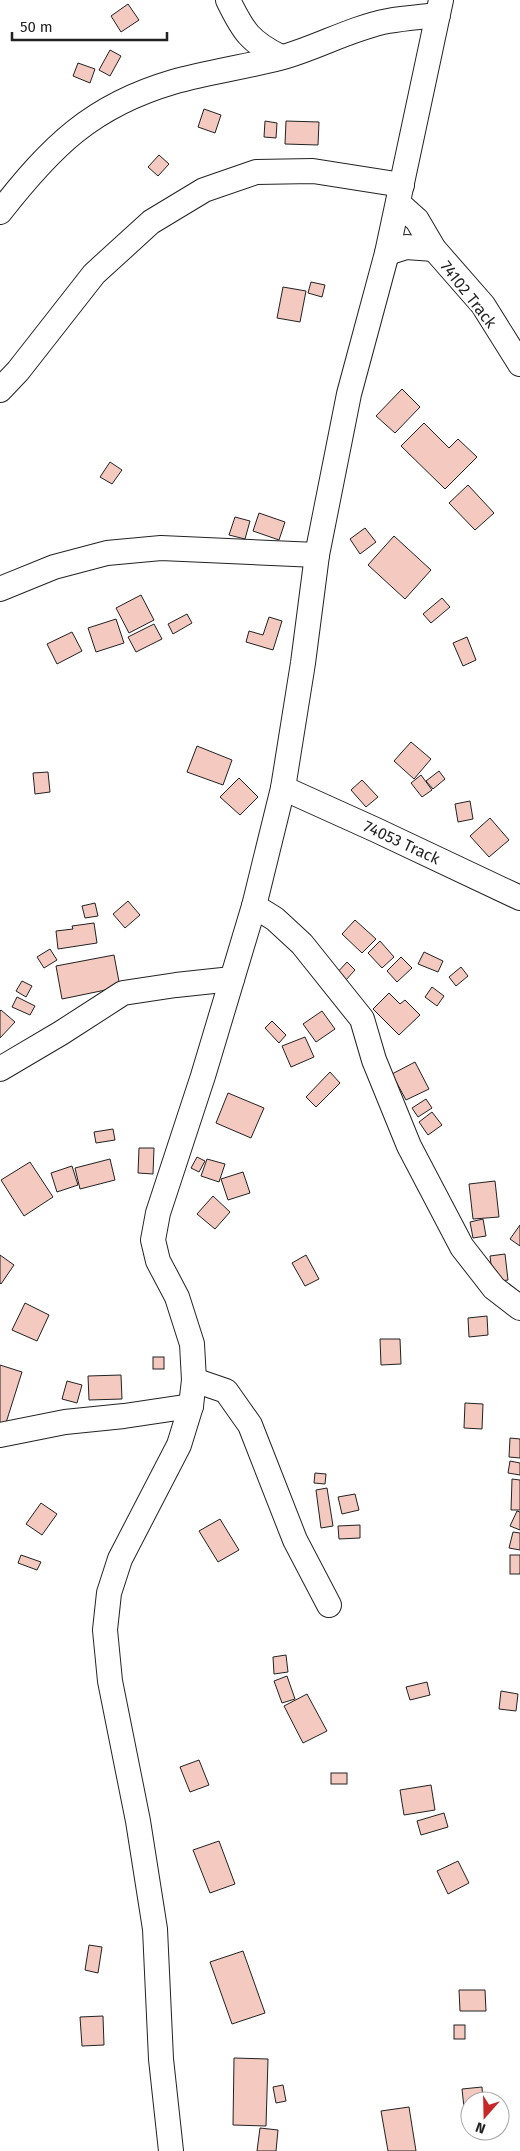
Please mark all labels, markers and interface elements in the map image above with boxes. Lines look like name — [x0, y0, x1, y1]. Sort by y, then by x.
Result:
scale bar — [12, 10, 168, 42]
text: 50 m — [20, 18, 53, 36]
street label: 74102 Track — [437, 257, 501, 332]
street label: 74053 Track — [361, 817, 444, 869]
north arrow — [460, 2091, 510, 2141]
text: N — [473, 2118, 488, 2137]

